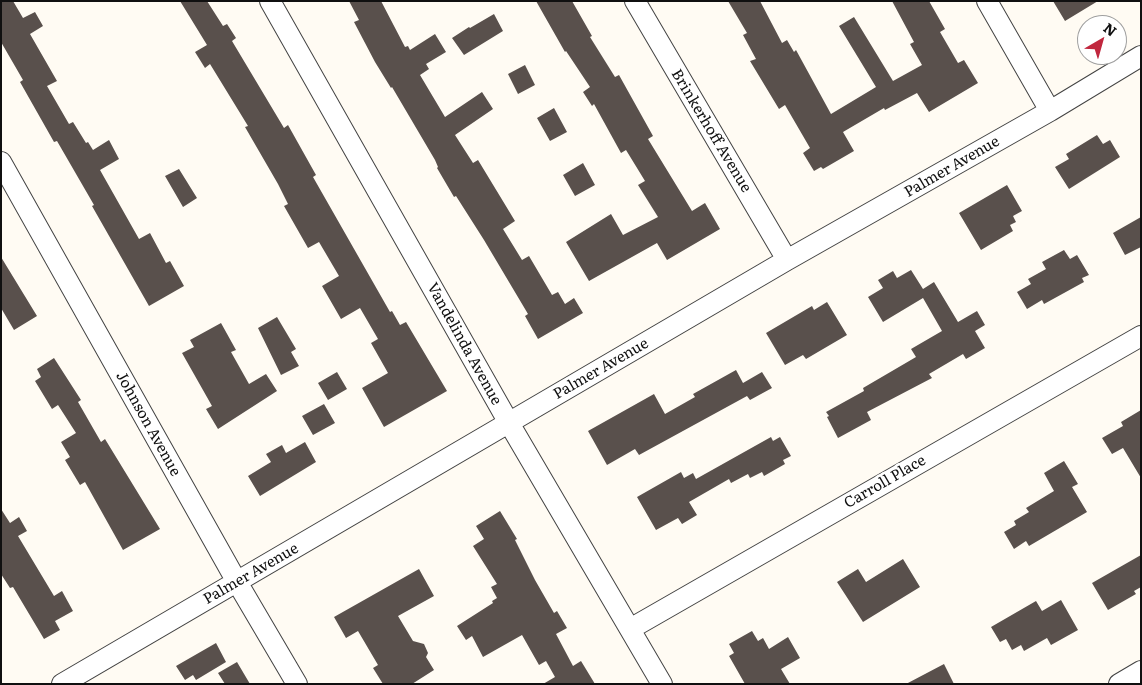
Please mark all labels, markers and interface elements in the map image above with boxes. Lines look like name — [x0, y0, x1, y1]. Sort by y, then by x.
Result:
north arrow — [1077, 15, 1127, 65]
text: N — [1100, 17, 1121, 40]
street label: Brinkerhoff Avenue — [667, 66, 755, 196]
street label: Palmer Avenue — [901, 132, 1003, 202]
street label: Vandelinda Avenue — [423, 280, 505, 408]
street label: Palmer Avenue — [550, 334, 652, 404]
street label: Johnson Avenue — [112, 369, 184, 479]
street label: Carroll Place — [841, 451, 929, 513]
street label: Palmer Avenue — [200, 539, 302, 609]

